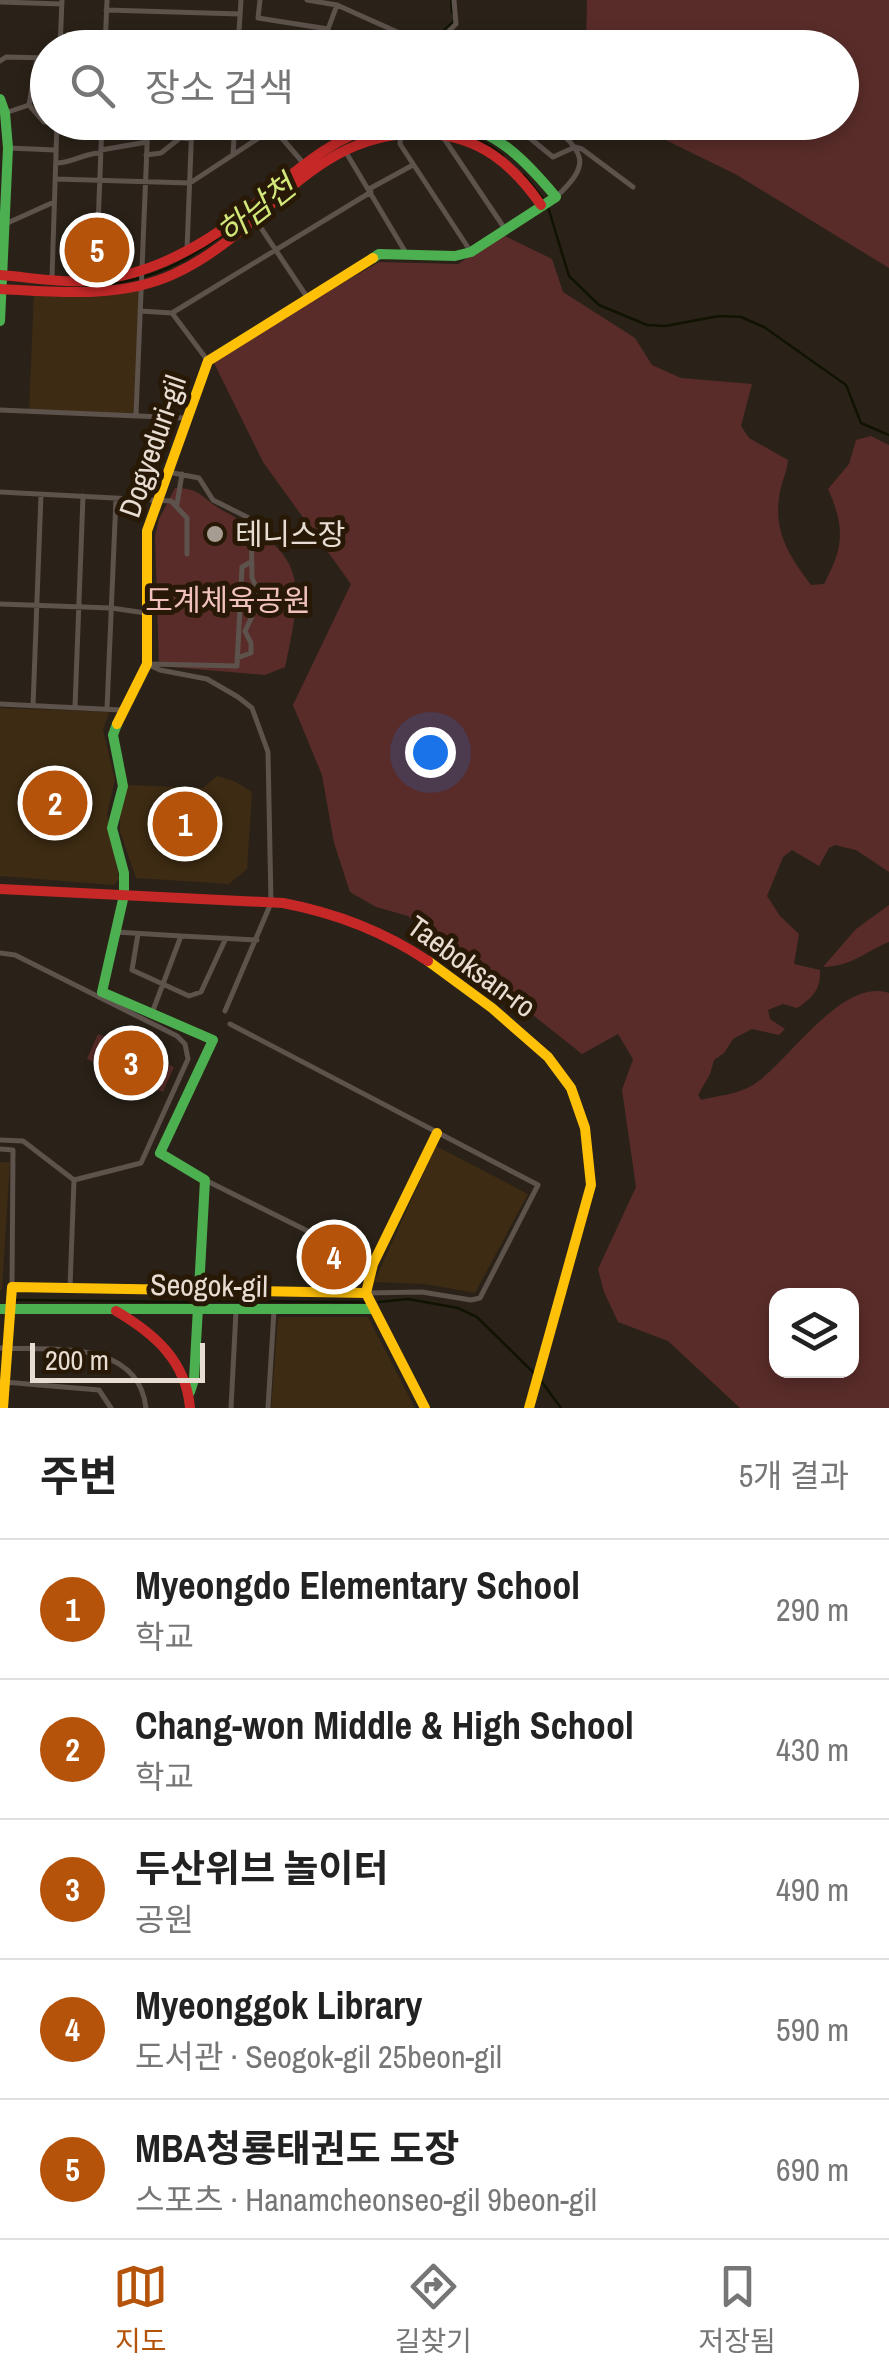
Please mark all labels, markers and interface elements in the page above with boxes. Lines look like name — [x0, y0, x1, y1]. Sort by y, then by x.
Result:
search box — [30, 30, 859, 140]
icon: search — [65, 58, 120, 113]
text: 장소 검색 — [145, 62, 294, 113]
water label: 하남천 — [208, 163, 307, 253]
pin: 5 — [64, 212, 130, 288]
street label: Dogyeduri-gil — [109, 370, 195, 522]
place label: 테니스장 — [235, 514, 345, 554]
marker: 테니스장 — [204, 523, 226, 545]
park label: 도계체육공원 — [145, 580, 311, 620]
your location — [405, 727, 456, 778]
pin: 2 — [22, 766, 88, 840]
pin: 1 — [152, 786, 218, 862]
street label: Taeboksan-ro — [400, 906, 544, 1026]
pin: 3 — [98, 1026, 164, 1100]
pin: 4 — [302, 1220, 366, 1294]
street label: Seogok-gil — [150, 1264, 268, 1306]
map controls — [769, 1288, 859, 1378]
button: layers — [769, 1288, 859, 1378]
scale bar — [30, 1338, 205, 1382]
text: 200 m — [45, 1341, 109, 1379]
text: 주변 — [40, 1448, 117, 1504]
text: 5개 결과 — [739, 1454, 849, 1497]
text: Myeongdo Elementary School — [135, 1560, 580, 1611]
text: 1 — [65, 1588, 80, 1631]
text: 290 m — [776, 1588, 849, 1631]
text: 학교 — [135, 1615, 194, 1658]
text: Chang-won Middle & High School — [135, 1700, 634, 1751]
text: 2 — [65, 1728, 80, 1771]
text: 430 m — [776, 1728, 849, 1771]
text: 학교 — [135, 1755, 194, 1798]
text: 두산위브 놀이터 — [135, 1843, 388, 1894]
text: 3 — [65, 1868, 80, 1911]
text: 490 m — [776, 1868, 849, 1911]
text: 공원 — [135, 1898, 194, 1941]
text: Myeonggok Library — [135, 1980, 422, 2031]
text: 4 — [65, 2008, 80, 2051]
text: 590 m — [776, 2008, 849, 2051]
text: 도서관 · Seogok-gil 25beon-gil — [135, 2035, 502, 2078]
text: MBA청룡태권도 도장 — [135, 2123, 459, 2174]
text: 5 — [65, 2148, 80, 2191]
text: 690 m — [776, 2148, 849, 2191]
text: 스포츠 · Hanamcheonseo-gil 9beon-gil — [135, 2178, 597, 2221]
tab: 지도 — [113, 2259, 168, 2360]
tab: 길찾기 — [395, 2259, 472, 2360]
tab: 저장됨 — [698, 2259, 776, 2360]

